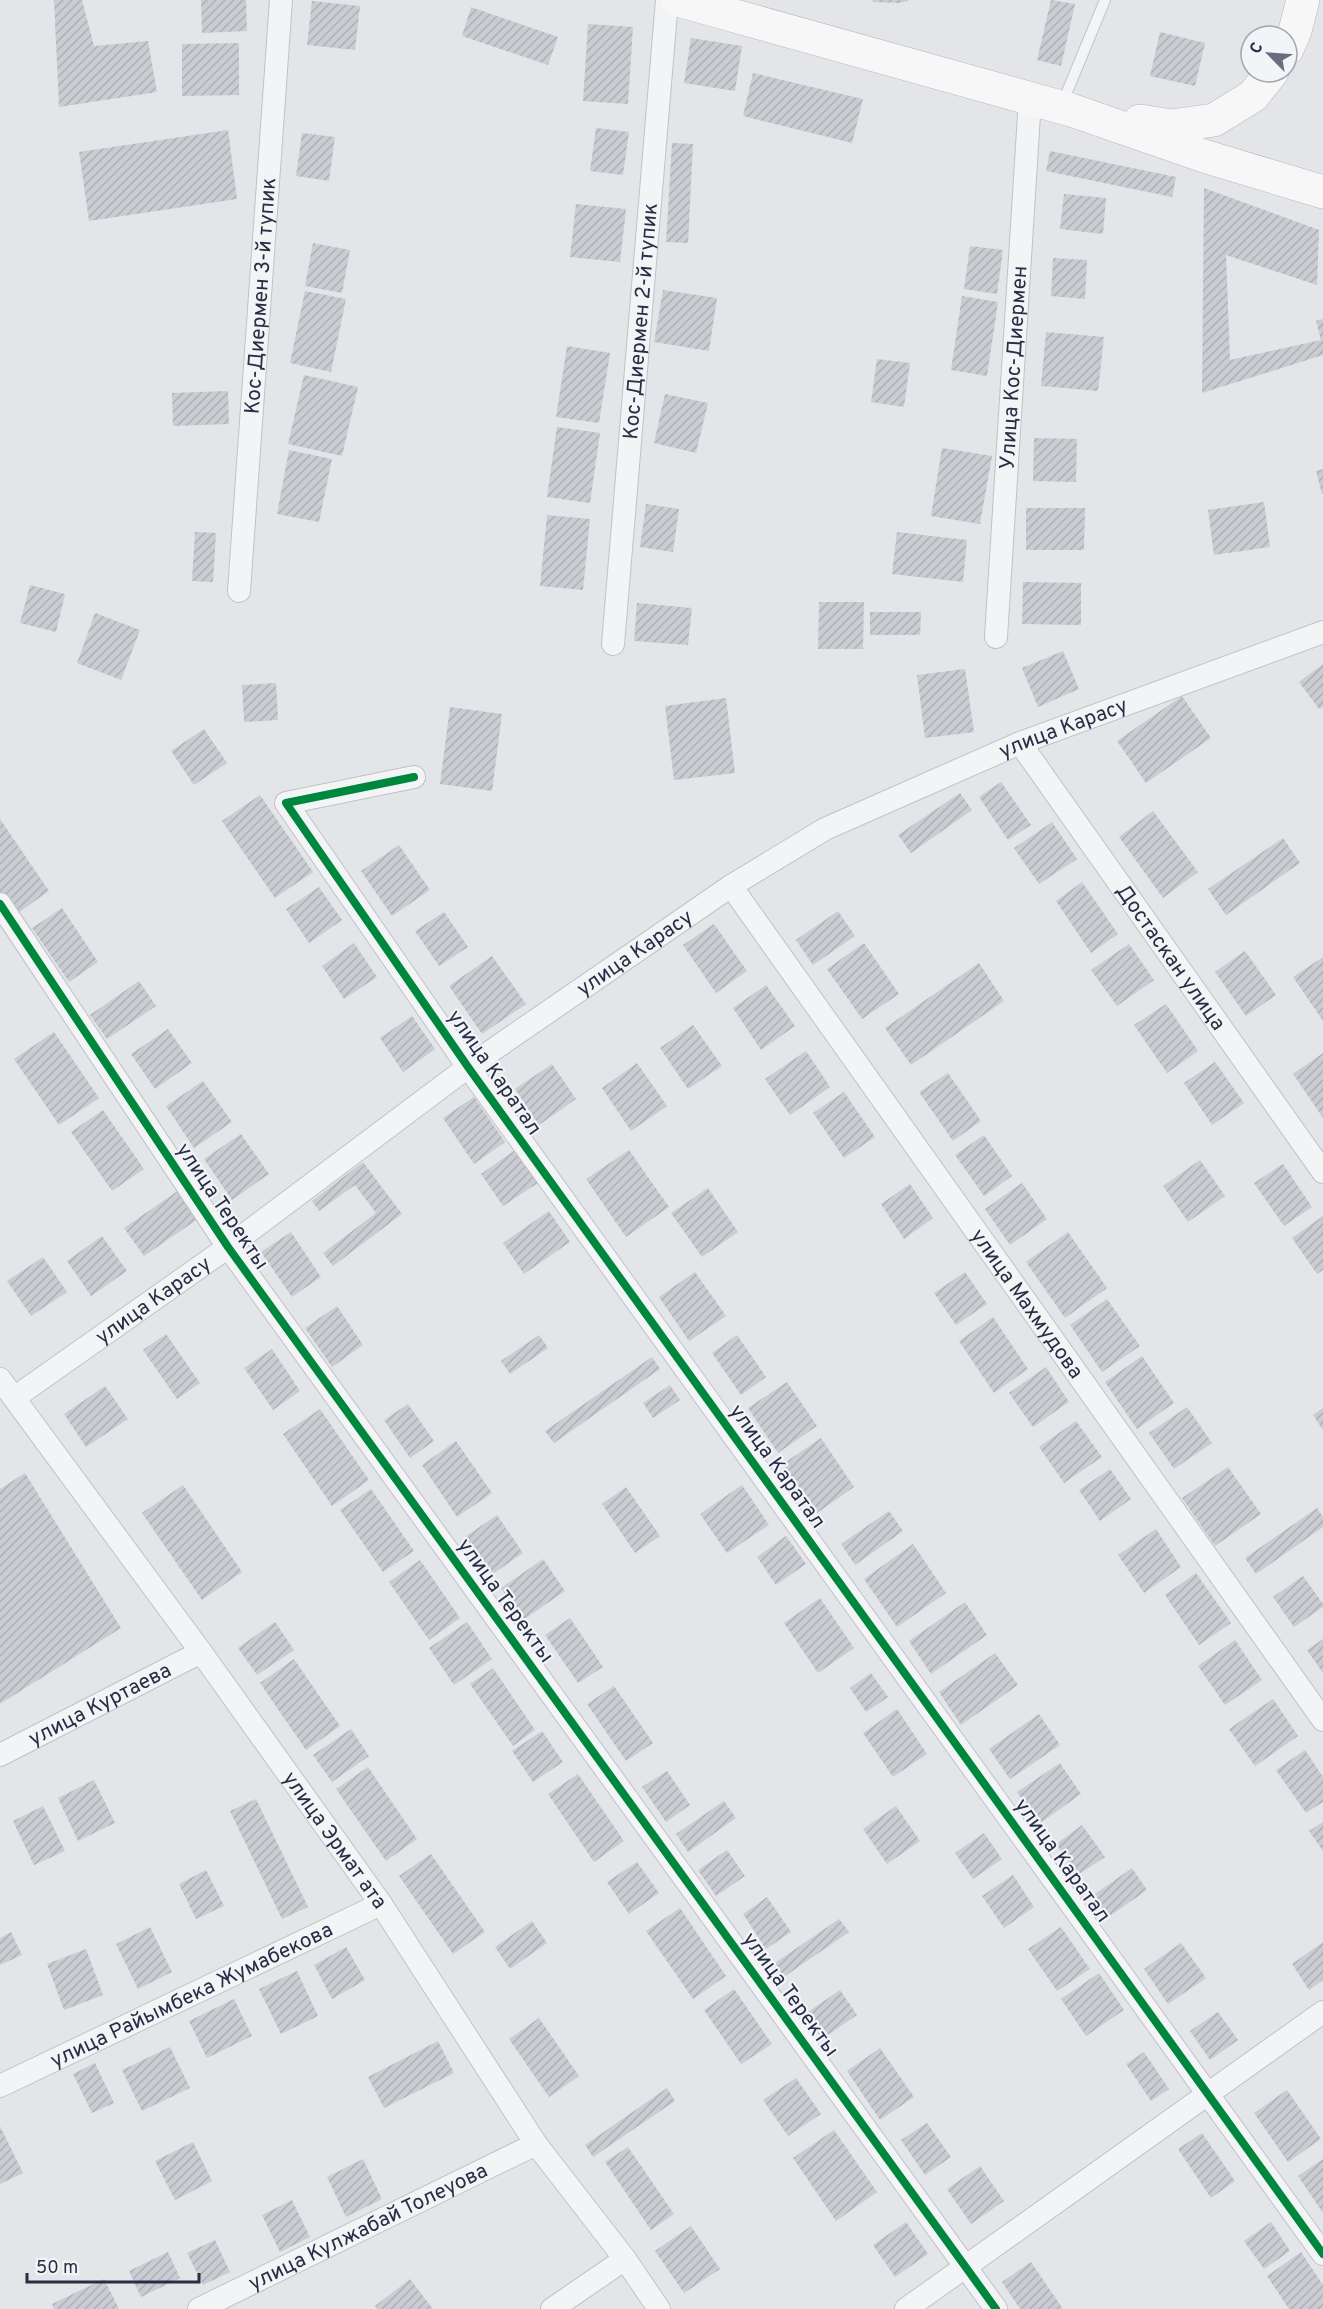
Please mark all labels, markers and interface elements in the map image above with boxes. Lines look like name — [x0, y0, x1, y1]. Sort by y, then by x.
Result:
north arrow — [1239, 24, 1299, 84]
text: С — [1246, 40, 1268, 57]
street label: Кос-Диермен 3-й тупик — [240, 177, 283, 415]
street label: Кос-Диермен 2-й тупик — [618, 202, 665, 441]
street label: Улица Кос-Диермен — [995, 265, 1034, 471]
street label: улица Карасу — [995, 693, 1132, 766]
street label: Достаскан улица — [1109, 879, 1231, 1036]
street label: улица Карасу — [572, 904, 699, 1003]
street label: улица Каратал — [440, 1005, 547, 1141]
street label: улица Теректы — [169, 1138, 274, 1276]
street label: улица Махмудова — [964, 1224, 1089, 1385]
street label: улица Карасу — [91, 1251, 217, 1351]
street label: улица Каратал — [723, 1399, 831, 1534]
street label: улица Теректы — [450, 1533, 559, 1669]
street label: улица Куртаева — [24, 1658, 176, 1753]
street label: улица Эрмат ата — [276, 1767, 392, 1915]
street label: улица Каратал — [1008, 1793, 1116, 1928]
street label: улица Райымбека Жумабекова — [46, 1917, 338, 2075]
street label: улица Теректы — [735, 1927, 844, 2063]
street label: улица Кулжабай Толеуова — [244, 2158, 493, 2298]
scale bar — [27, 2246, 200, 2284]
text: 50 m — [36, 2257, 78, 2280]

